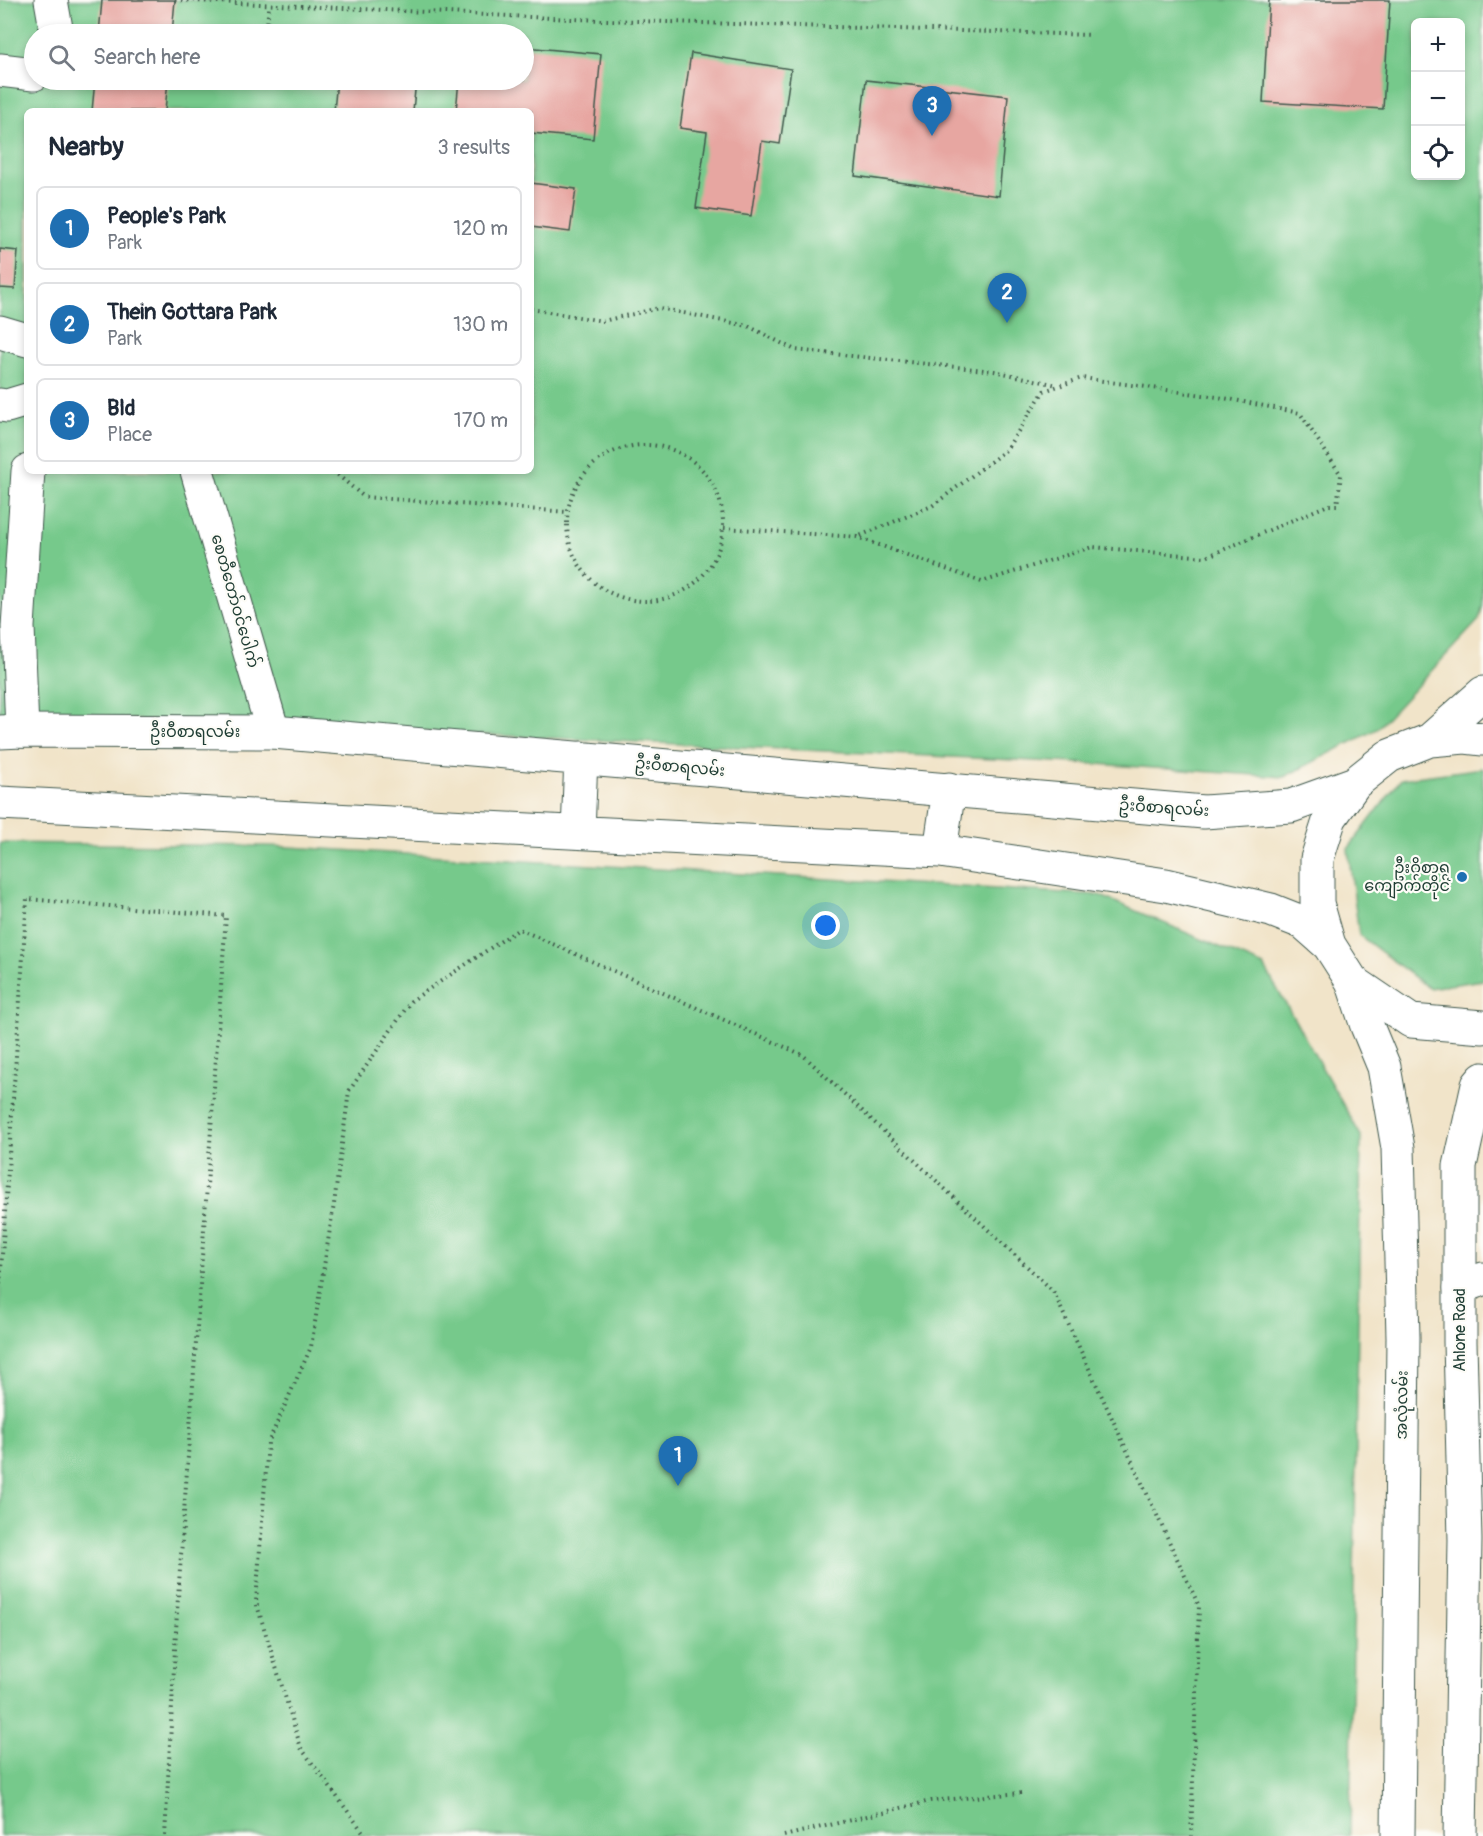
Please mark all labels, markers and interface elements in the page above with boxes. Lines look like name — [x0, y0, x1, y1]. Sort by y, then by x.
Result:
map controls — [1411, 18, 1465, 180]
button: + — [1411, 18, 1465, 72]
search box — [24, 24, 534, 90]
icon: search — [45, 41, 78, 74]
text: Search here — [93, 43, 200, 71]
button: − — [1411, 72, 1465, 126]
pin: 3 — [912, 86, 952, 136]
button: locate — [1411, 126, 1465, 180]
text: Nearby — [48, 131, 124, 163]
text: 3 results — [438, 135, 510, 160]
text: People's Park — [107, 202, 226, 230]
text: 1 — [66, 216, 73, 241]
text: 120 m — [453, 216, 508, 241]
text: Park — [107, 230, 142, 255]
pin: 2 — [988, 274, 1026, 323]
text: Thein Gottara Park — [107, 298, 277, 326]
text: 2 — [64, 312, 75, 337]
text: 130 m — [453, 312, 508, 337]
text: Park — [107, 326, 142, 351]
text: Bld — [107, 394, 135, 422]
text: 3 — [64, 408, 75, 433]
text: 170 m — [454, 408, 508, 433]
text: Place — [107, 422, 152, 447]
street label: စေတီတော်ဝင်ပေါက် — [206, 531, 266, 670]
street label: ဦးဝီစာရလမ်း — [150, 720, 240, 745]
street label: ဦးဝီစာရလမ်း — [634, 751, 726, 784]
street label: ဦးဝီစာရလမ်း — [1118, 793, 1210, 824]
place label: ဦးဝိစာရ ကျောက်တိုင် — [1364, 856, 1451, 900]
marker: ဦးဝိစာရ ကျောက်တိုင် — [1455, 870, 1469, 884]
your location — [811, 911, 840, 940]
street label: Ahlone Road — [1450, 1288, 1470, 1372]
street label: အလုံလမ်း — [1389, 1370, 1417, 1440]
pin: 1 — [658, 1436, 698, 1486]

